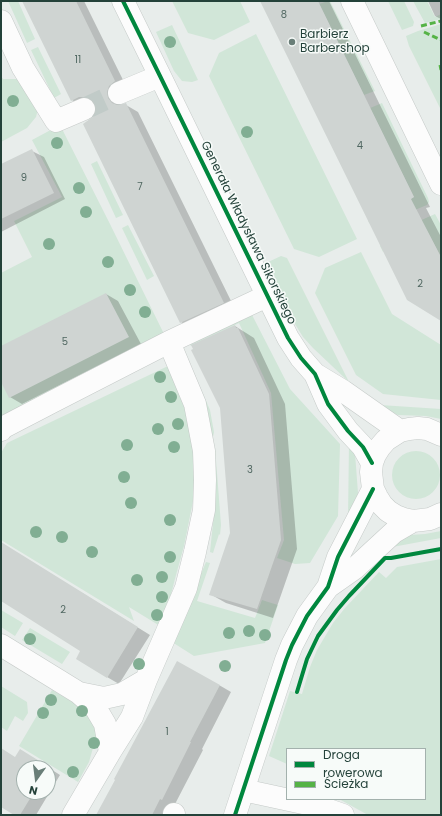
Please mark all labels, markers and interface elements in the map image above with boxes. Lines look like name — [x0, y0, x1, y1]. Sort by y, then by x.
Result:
house number: 8 — [281, 9, 287, 21]
place label: Barbierz Barbershop — [300, 28, 370, 56]
marker: Barbierz Barbershop — [287, 37, 297, 47]
house number: 11 — [75, 54, 81, 66]
street label: Generała Władysława Sikorskiego — [197, 139, 299, 327]
house number: 4 — [357, 140, 363, 152]
house number: 9 — [21, 172, 27, 184]
house number: 7 — [137, 181, 143, 193]
house number: 2 — [417, 278, 423, 290]
house number: 5 — [62, 336, 68, 348]
house number: 3 — [247, 464, 253, 476]
house number: 2 — [60, 604, 66, 616]
house number: 1 — [165, 726, 169, 738]
text: Droga rowerowa — [323, 746, 383, 781]
legend — [286, 748, 426, 800]
north arrow — [16, 760, 56, 800]
text: Ścieżka — [324, 775, 368, 792]
text: N — [27, 782, 39, 799]

